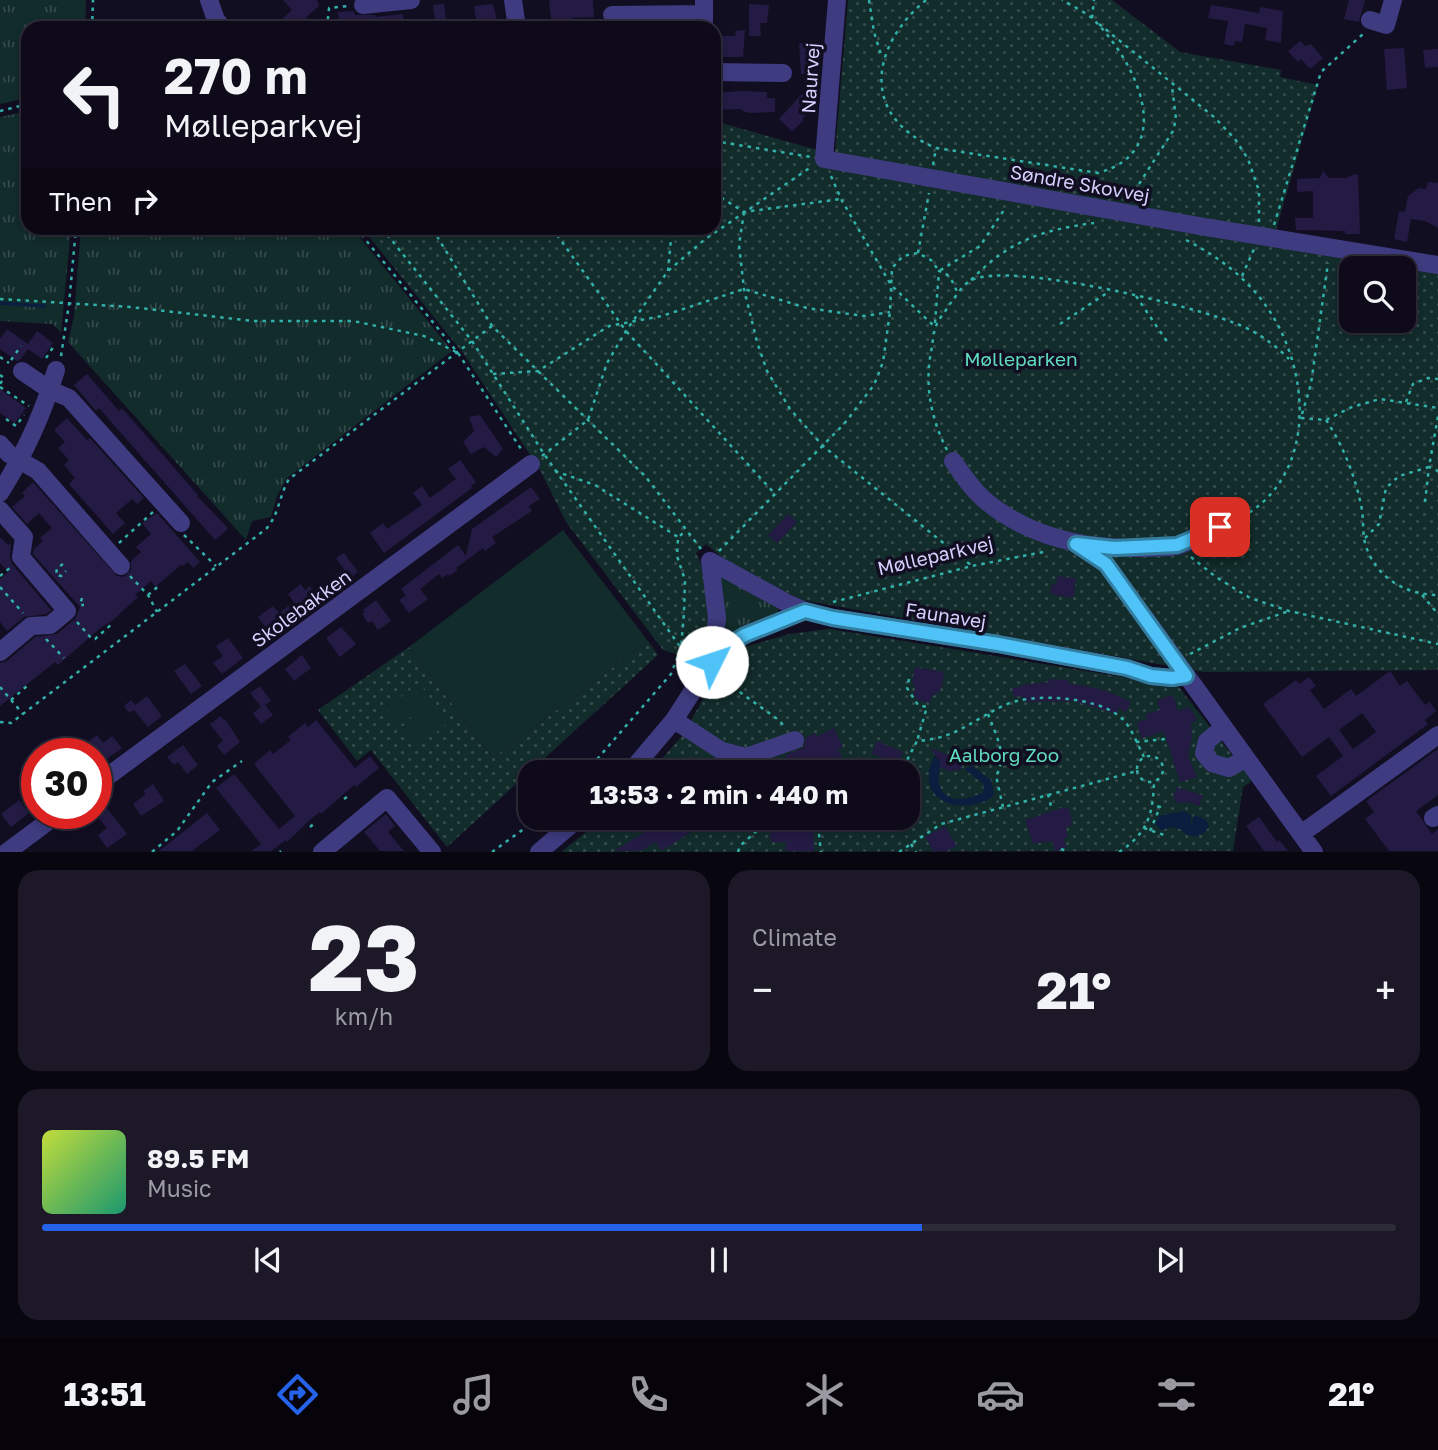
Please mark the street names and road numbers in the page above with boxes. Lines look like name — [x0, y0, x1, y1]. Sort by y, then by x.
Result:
street label: Naurvej — [796, 42, 824, 114]
street label: Søndre Skovvej — [1009, 159, 1151, 207]
street label: Mølleparkvej — [875, 531, 995, 579]
street label: Skolebakken — [247, 564, 355, 652]
street label: Faunavej — [904, 597, 988, 633]

